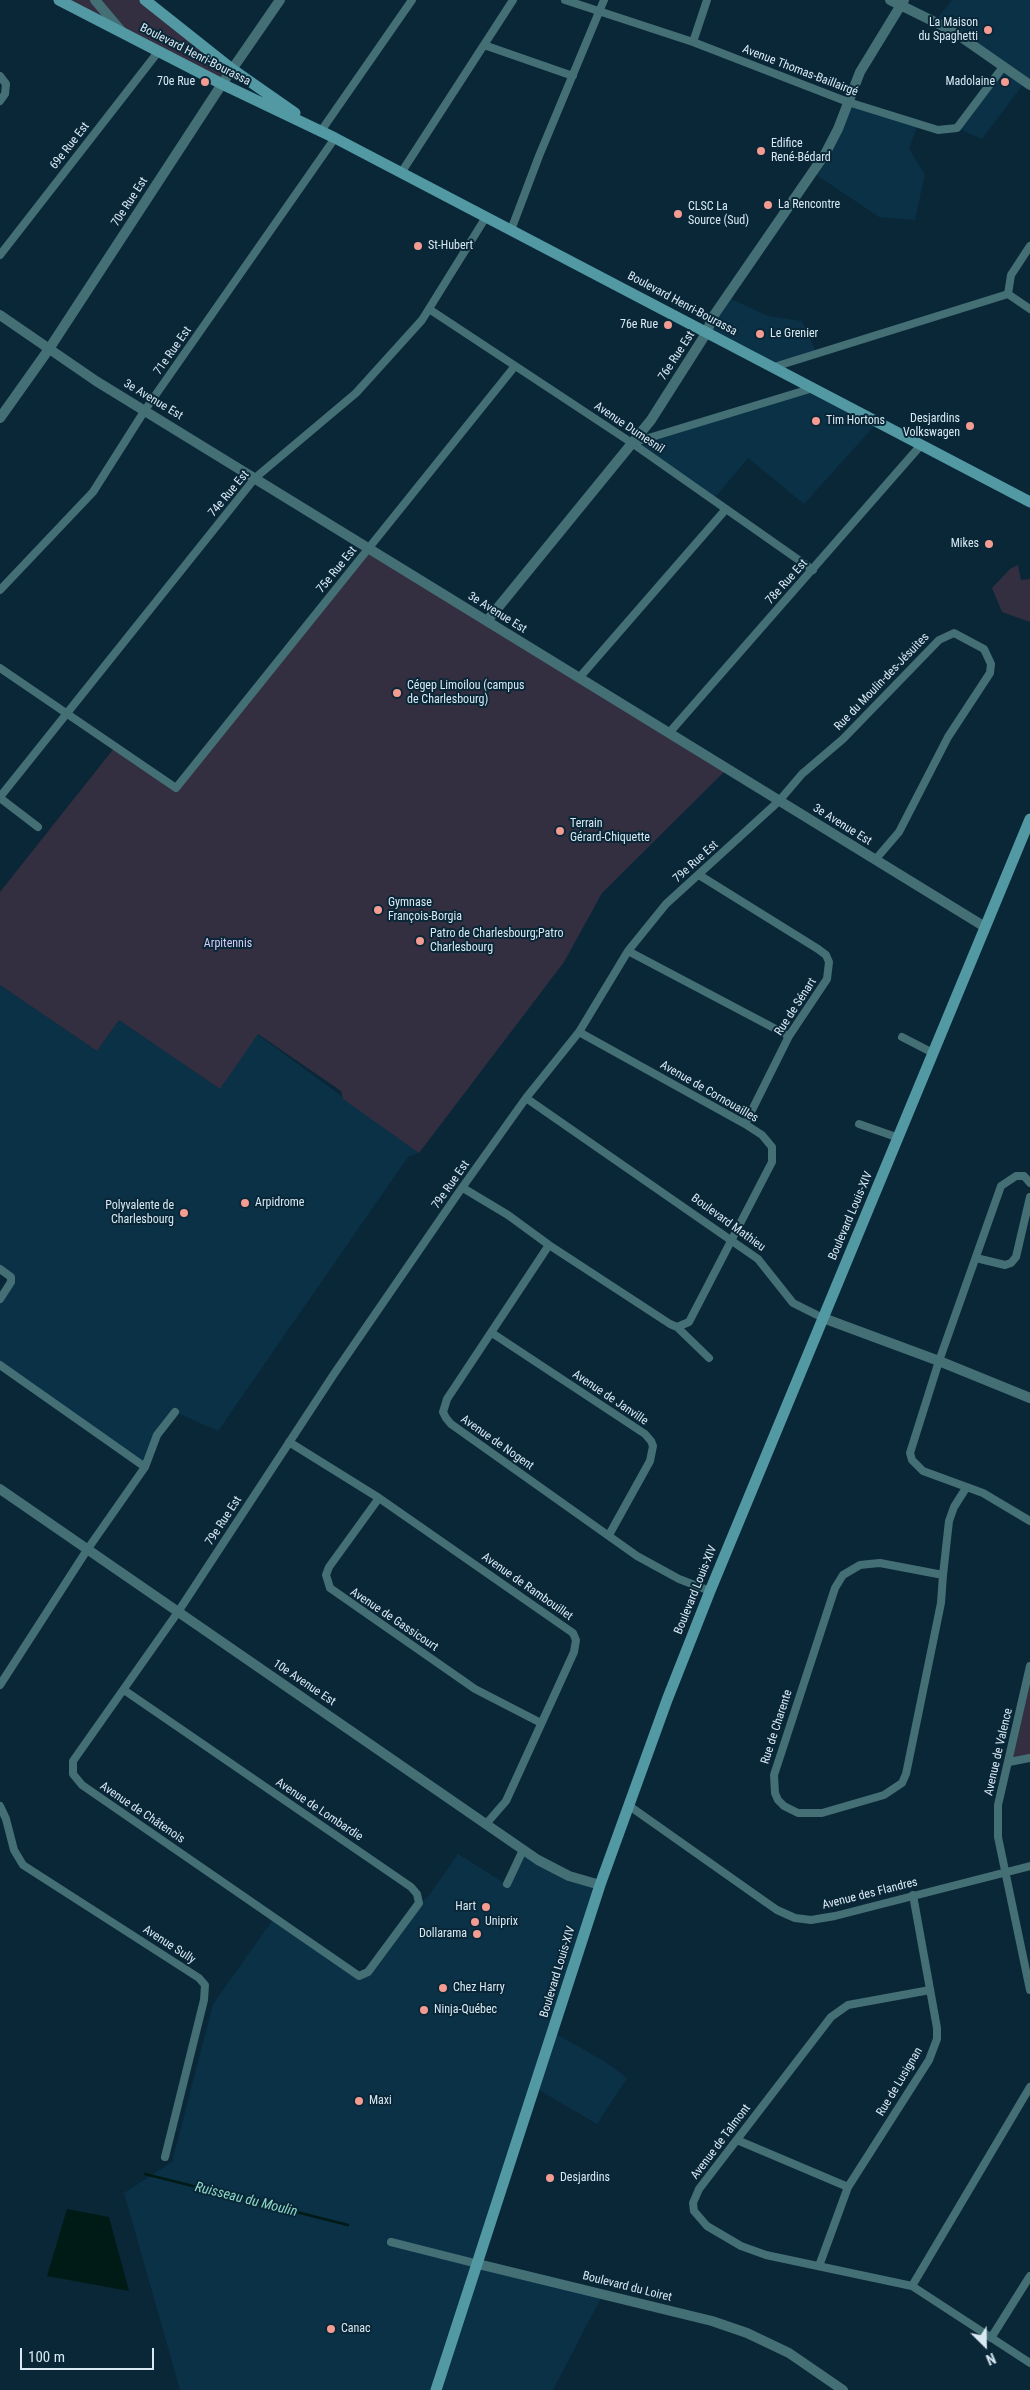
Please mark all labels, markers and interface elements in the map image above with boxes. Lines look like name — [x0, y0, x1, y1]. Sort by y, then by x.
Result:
place label: La Maison du Spaghetti — [918, 16, 978, 44]
street label: Boulevard Henri-Bourassa — [137, 21, 253, 89]
marker: La Maison du Spaghetti — [982, 24, 994, 36]
street label: Avenue Thomas-Baillairgé — [740, 42, 860, 100]
place label: 70e Rue — [157, 75, 195, 89]
place label: Madolaine — [946, 75, 995, 89]
marker: 70e Rue — [199, 76, 211, 88]
marker: Madolaine — [999, 76, 1011, 88]
street label: 69e Rue Est — [47, 120, 93, 172]
place label: Edifice René-Bédard — [771, 137, 831, 165]
marker: Edifice René-Bédard — [755, 145, 767, 157]
street label: 70e Rue Est — [109, 175, 151, 229]
place label: La Rencontre — [778, 198, 840, 212]
marker: La Rencontre — [762, 199, 774, 211]
place label: CLSC La Source (Sud) — [688, 200, 749, 228]
marker: CLSC La Source (Sud) — [672, 208, 684, 220]
place label: St-Hubert — [428, 239, 473, 253]
marker: St-Hubert — [412, 240, 424, 252]
street label: Boulevard Henri-Bourassa — [625, 269, 739, 339]
place label: 76e Rue — [620, 318, 658, 332]
marker: 76e Rue — [662, 319, 674, 331]
street label: 71e Rue Est — [151, 324, 195, 378]
place label: Le Grenier — [770, 327, 818, 341]
marker: Le Grenier — [754, 328, 766, 340]
street label: 76e Rue Est — [656, 329, 698, 383]
street label: 3e Avenue Est — [121, 377, 185, 423]
street label: Avenue Dumesnil — [591, 399, 667, 457]
place label: Desjardins Volkswagen — [903, 412, 960, 440]
place label: Tim Hortons — [826, 414, 885, 428]
marker: Tim Hortons — [810, 415, 822, 427]
marker: Desjardins Volkswagen — [964, 420, 976, 432]
street label: 74e Rue Est — [206, 468, 252, 520]
place label: Mikes — [951, 537, 979, 551]
marker: Mikes — [983, 538, 995, 550]
street label: 75e Rue Est — [314, 544, 360, 596]
street label: 78e Rue Est — [763, 556, 811, 608]
street label: 3e Avenue Est — [465, 589, 529, 637]
street label: Rue du Moulin-des-Jésuites — [832, 630, 932, 734]
place label: Cégep Limoilou (campus de Charlesbourg) — [407, 679, 525, 707]
marker: Cégep Limoilou (campus de Charlesbourg) — [391, 687, 403, 699]
street label: 3e Avenue Est — [810, 801, 874, 849]
place label: Terrain Gérard-Chiquette — [570, 817, 650, 845]
marker: Terrain Gérard-Chiquette — [554, 825, 566, 837]
street label: 79e Rue Est — [670, 838, 722, 886]
place label: Gymnase François-Borgia — [388, 896, 462, 924]
marker: Gymnase François-Borgia — [372, 904, 384, 916]
place label: Patro de Charlesbourg;Patro Charlesbourg — [430, 927, 563, 955]
marker: Patro de Charlesbourg;Patro Charlesbourg — [414, 935, 426, 947]
park label: Arpitennis — [204, 937, 252, 951]
street label: Rue de Sénart — [772, 975, 820, 1039]
street label: Avenue de Cornouailles — [657, 1058, 761, 1126]
street label: 79e Rue Est — [429, 1158, 473, 1212]
street label: Boulevard Louis-XIV — [826, 1170, 876, 1262]
street label: Boulevard Mathieu — [688, 1191, 768, 1255]
place label: Arpidrome — [255, 1196, 304, 1210]
marker: Arpidrome — [239, 1197, 251, 1209]
place label: Polyvalente de Charlesbourg — [105, 1199, 174, 1227]
marker: Polyvalente de Charlesbourg — [178, 1207, 190, 1219]
street label: Avenue de Janville — [569, 1367, 651, 1429]
street label: Avenue de Nogent — [458, 1412, 536, 1474]
street label: 79e Rue Est — [203, 1494, 245, 1548]
street label: Boulevard Louis-XIV — [672, 1543, 720, 1637]
street label: Avenue de Rambouillet — [479, 1550, 575, 1624]
street label: Avenue de Gassicourt — [347, 1585, 441, 1655]
street label: 10e Avenue Est — [270, 1657, 338, 1709]
street label: Rue de Charente — [758, 1688, 796, 1766]
street label: Avenue de Valence — [982, 1707, 1016, 1797]
street label: Avenue de Lombardie — [273, 1776, 365, 1844]
street label: Avenue de Châtenois — [97, 1779, 187, 1847]
street label: Avenue des Flandres — [821, 1875, 919, 1913]
place label: Hart — [455, 1900, 476, 1914]
marker: Hart — [480, 1901, 492, 1913]
place label: Uniprix — [485, 1915, 518, 1929]
marker: Uniprix — [469, 1916, 481, 1928]
street label: Avenue Sully — [140, 1923, 198, 1967]
street label: Boulevard Louis-XIV — [537, 1925, 579, 2019]
place label: Dollarama — [419, 1927, 467, 1941]
marker: Dollarama — [471, 1928, 483, 1940]
place label: Chez Harry — [453, 1981, 505, 1995]
marker: Chez Harry — [437, 1982, 449, 1994]
place label: Ninja-Québec — [434, 2003, 497, 2017]
marker: Ninja-Québec — [418, 2004, 430, 2016]
street label: Rue de Lusignan — [874, 2045, 926, 2119]
place label: Maxi — [369, 2094, 392, 2108]
marker: Maxi — [353, 2095, 365, 2107]
street label: Avenue de Talmont — [688, 2102, 754, 2182]
place label: Desjardins — [560, 2171, 610, 2185]
marker: Desjardins — [544, 2172, 556, 2184]
water label: Ruisseau du Moulin — [193, 2179, 299, 2221]
street label: Boulevard du Loiret — [581, 2269, 673, 2305]
north arrow — [960, 2320, 1010, 2370]
place label: Canac — [341, 2322, 371, 2336]
marker: Canac — [325, 2323, 337, 2335]
scale bar — [22, 2338, 156, 2370]
text: 100 m — [28, 2348, 65, 2366]
text: N — [984, 2350, 998, 2368]

